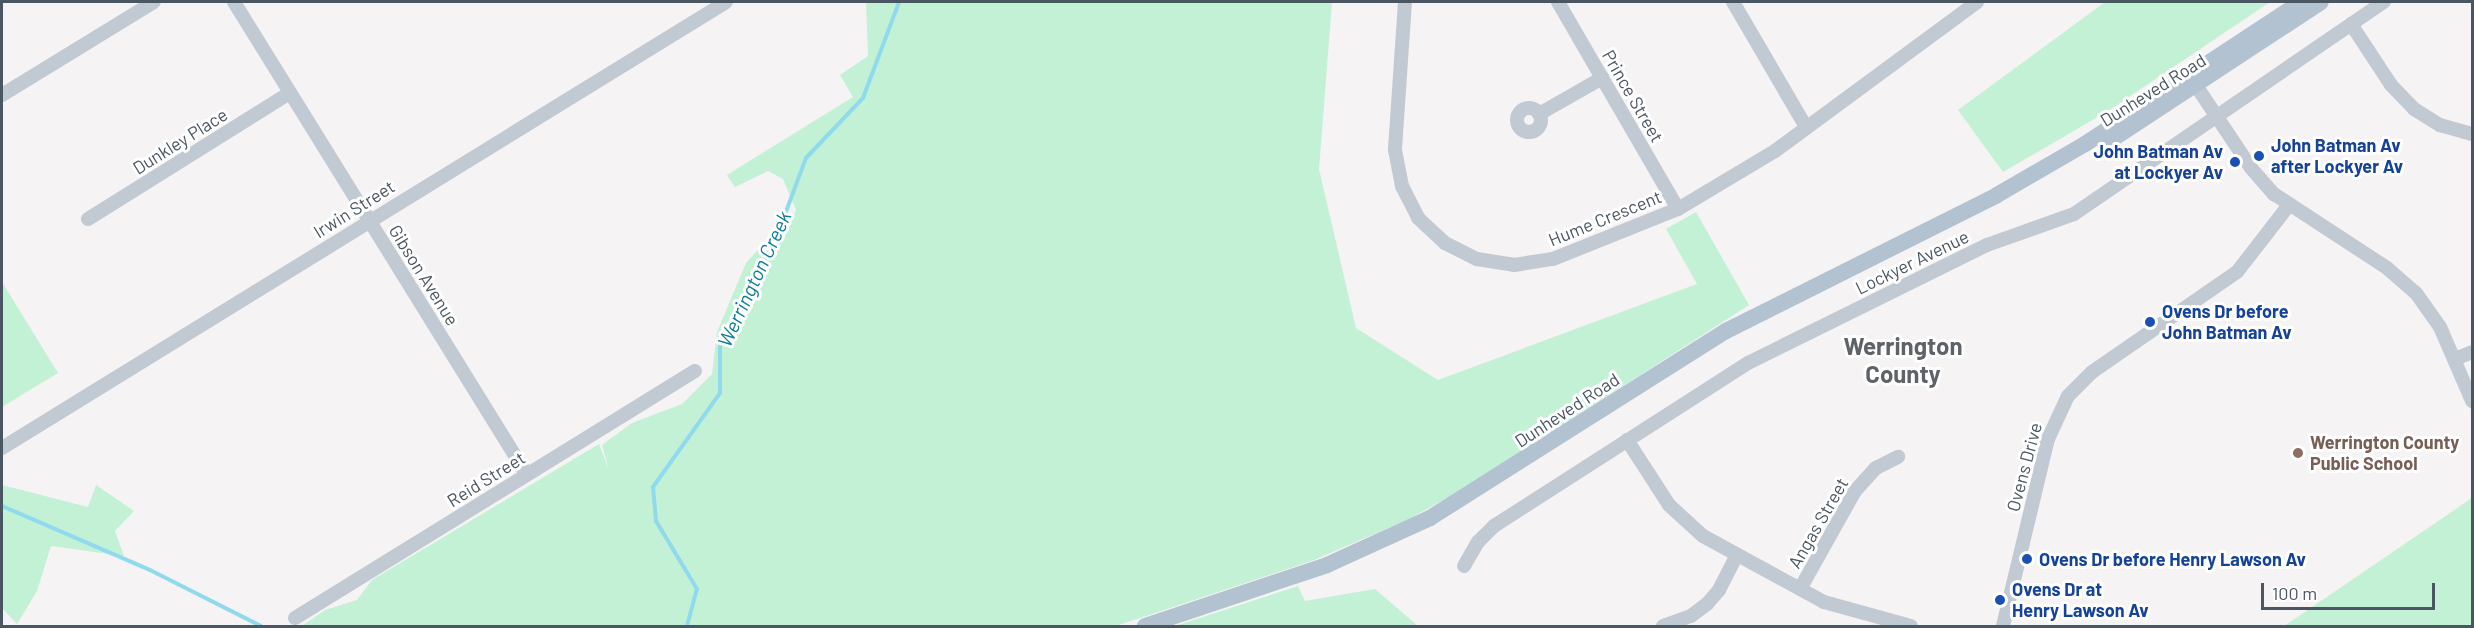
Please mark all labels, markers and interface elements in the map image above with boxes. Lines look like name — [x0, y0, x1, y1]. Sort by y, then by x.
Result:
street label: Prince Street — [1598, 46, 1668, 146]
street label: Dunheved Road — [2096, 49, 2210, 131]
street label: Dunkley Place — [129, 103, 231, 179]
place label: John Batman Av after Lockyer Av — [2271, 135, 2403, 178]
place label: John Batman Av at Lockyer Av — [2093, 141, 2223, 184]
marker: John Batman Av after Lockyer Av — [2252, 149, 2266, 163]
marker: John Batman Av at Lockyer Av — [2228, 155, 2242, 169]
street label: Irwin Street — [309, 176, 399, 242]
street label: Hume Crescent — [1545, 186, 1665, 250]
water label: Werrington Creek — [712, 207, 796, 351]
street label: Gibson Avenue — [385, 221, 463, 329]
street label: Lockyer Avenue — [1852, 225, 1972, 299]
place label: Ovens Dr before John Batman Av — [2162, 301, 2292, 344]
marker: Ovens Dr before John Batman Av — [2143, 315, 2157, 329]
district label: Werrington County — [1843, 332, 1963, 388]
street label: Dunheved Road — [1511, 368, 1623, 452]
street label: Ovens Drive — [2002, 420, 2046, 514]
place label: Werrington County Public School — [2310, 432, 2459, 474]
marker: Werrington County Public School — [2291, 446, 2305, 460]
street label: Reid Street — [443, 447, 529, 511]
street label: Angas Street — [1783, 474, 1853, 572]
place label: Ovens Dr before Henry Lawson Av — [2039, 548, 2306, 570]
marker: Ovens Dr before Henry Lawson Av — [2020, 552, 2034, 566]
scale bar — [2264, 571, 2438, 609]
place label: Ovens Dr at Henry Lawson Av — [2012, 579, 2149, 622]
text: 100 m — [2272, 582, 2317, 604]
marker: Ovens Dr at Henry Lawson Av — [1993, 593, 2007, 607]

